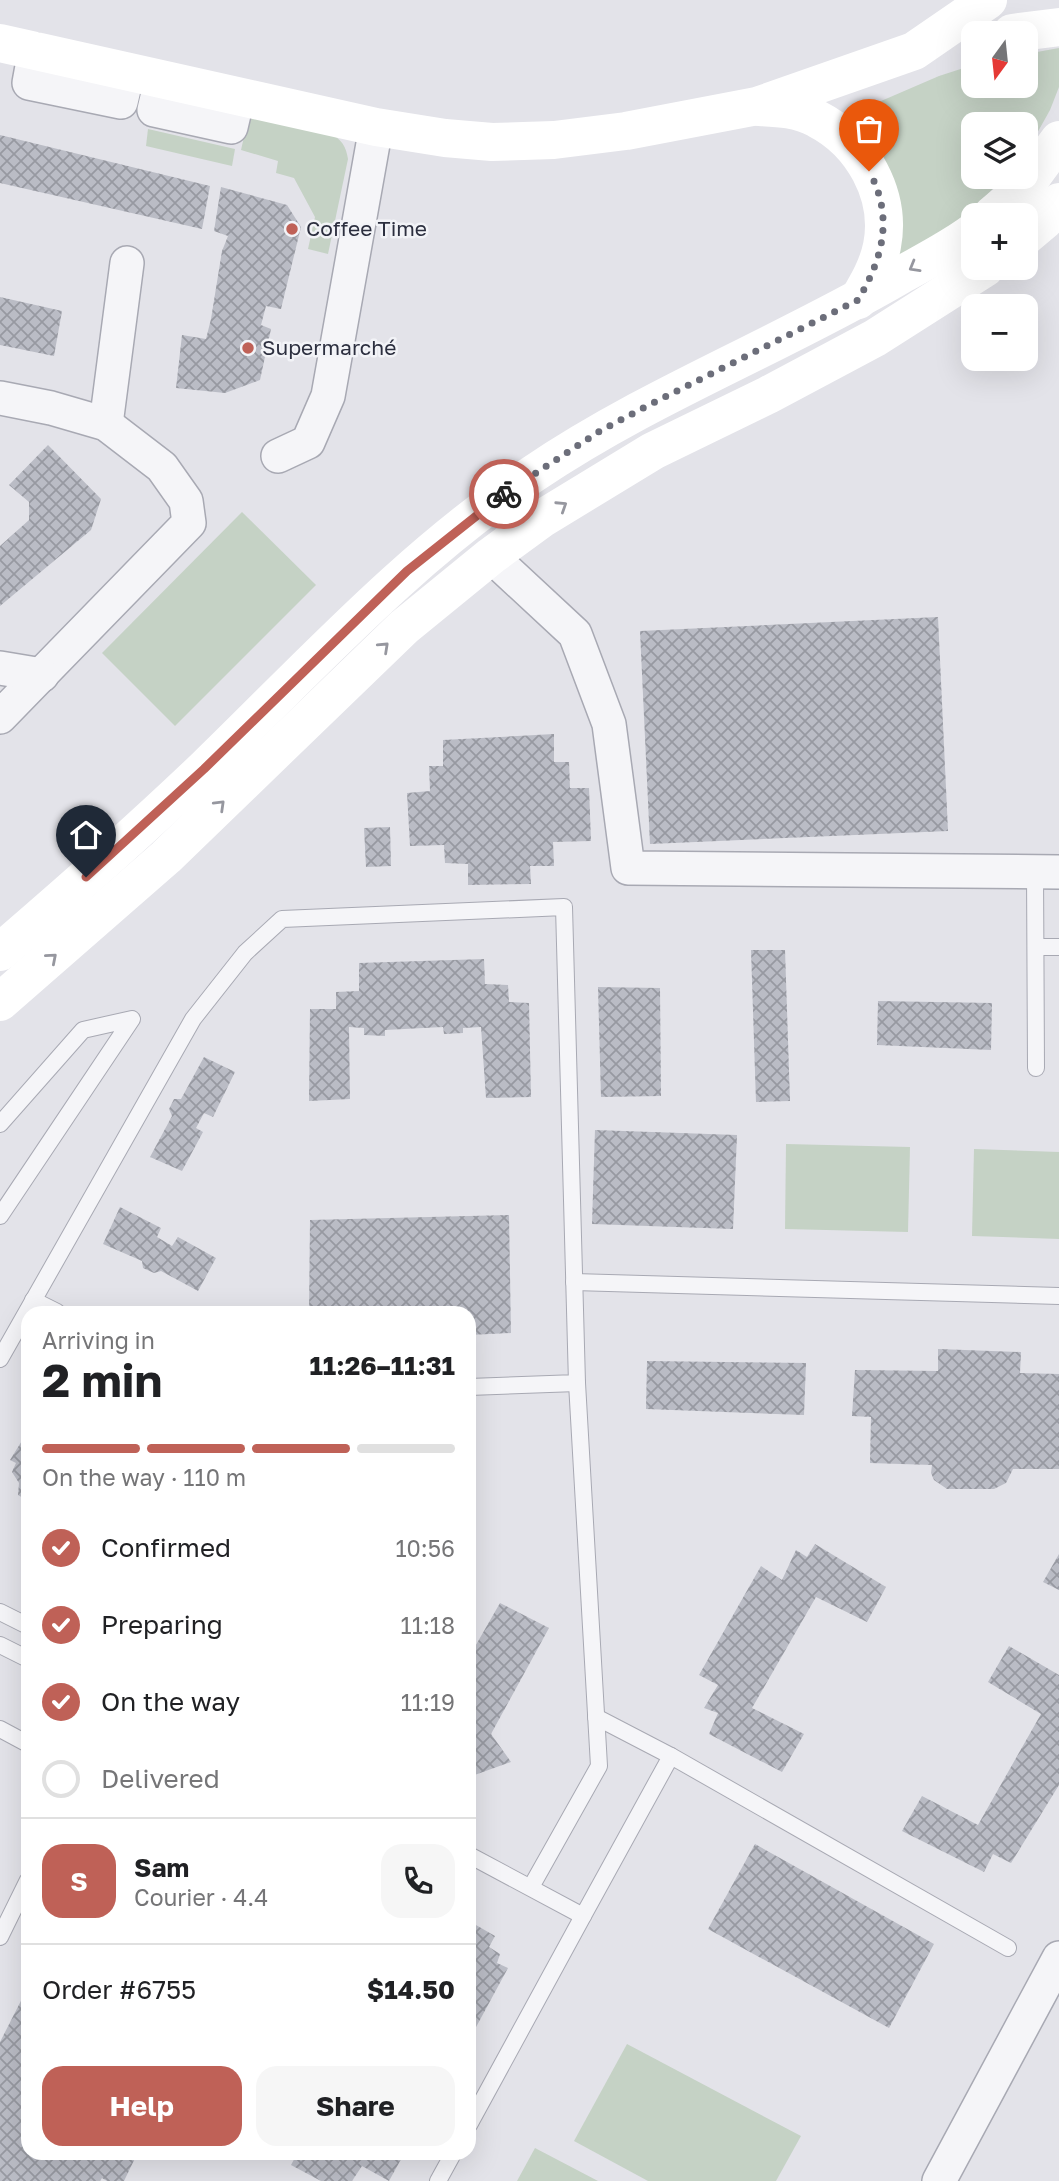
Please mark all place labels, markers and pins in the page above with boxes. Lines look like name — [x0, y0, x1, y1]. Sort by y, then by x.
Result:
pin — [839, 99, 899, 171]
place label: Coffee Time — [306, 215, 427, 241]
marker: Coffee Time — [284, 221, 300, 237]
place label: Supermarché — [262, 334, 396, 360]
marker: Supermarché — [240, 340, 256, 356]
pin — [56, 805, 116, 877]

